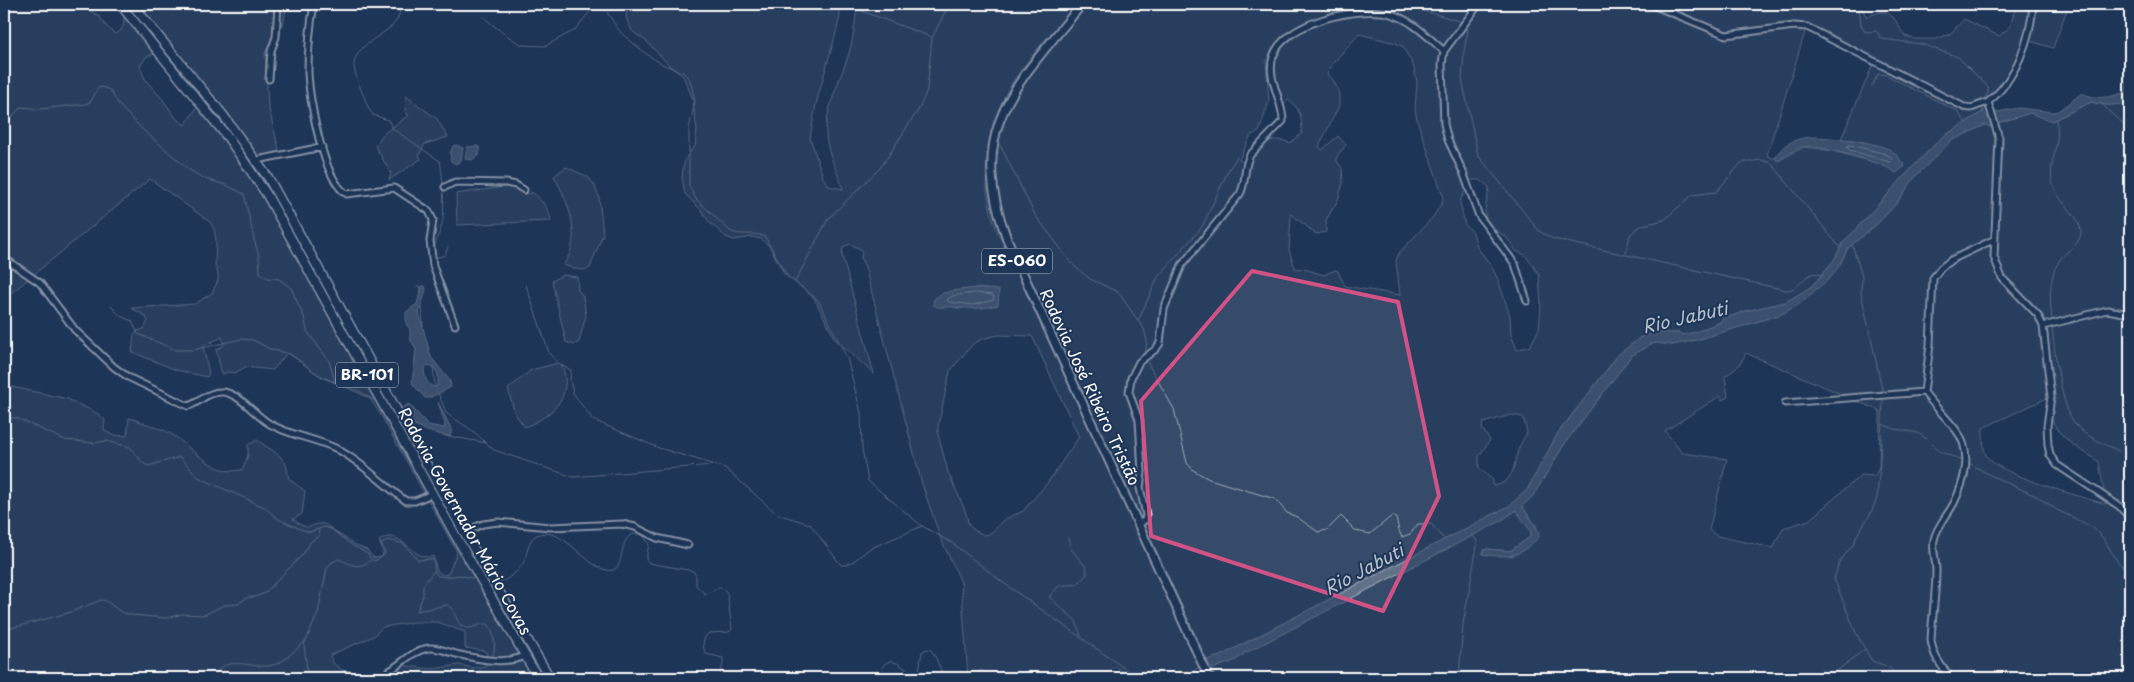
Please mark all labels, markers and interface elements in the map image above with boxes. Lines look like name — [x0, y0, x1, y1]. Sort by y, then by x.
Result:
road number: ES-060 — [982, 248, 1052, 274]
street label: Rodovia José Ribeiro Tristão — [1035, 284, 1147, 489]
water label: Rio Jabuti — [1639, 293, 1733, 339]
road number: BR-101 — [336, 362, 398, 388]
street label: Rodovia Governador Mário Covas — [393, 402, 539, 639]
water label: Rio Jabuti — [1319, 535, 1411, 601]

